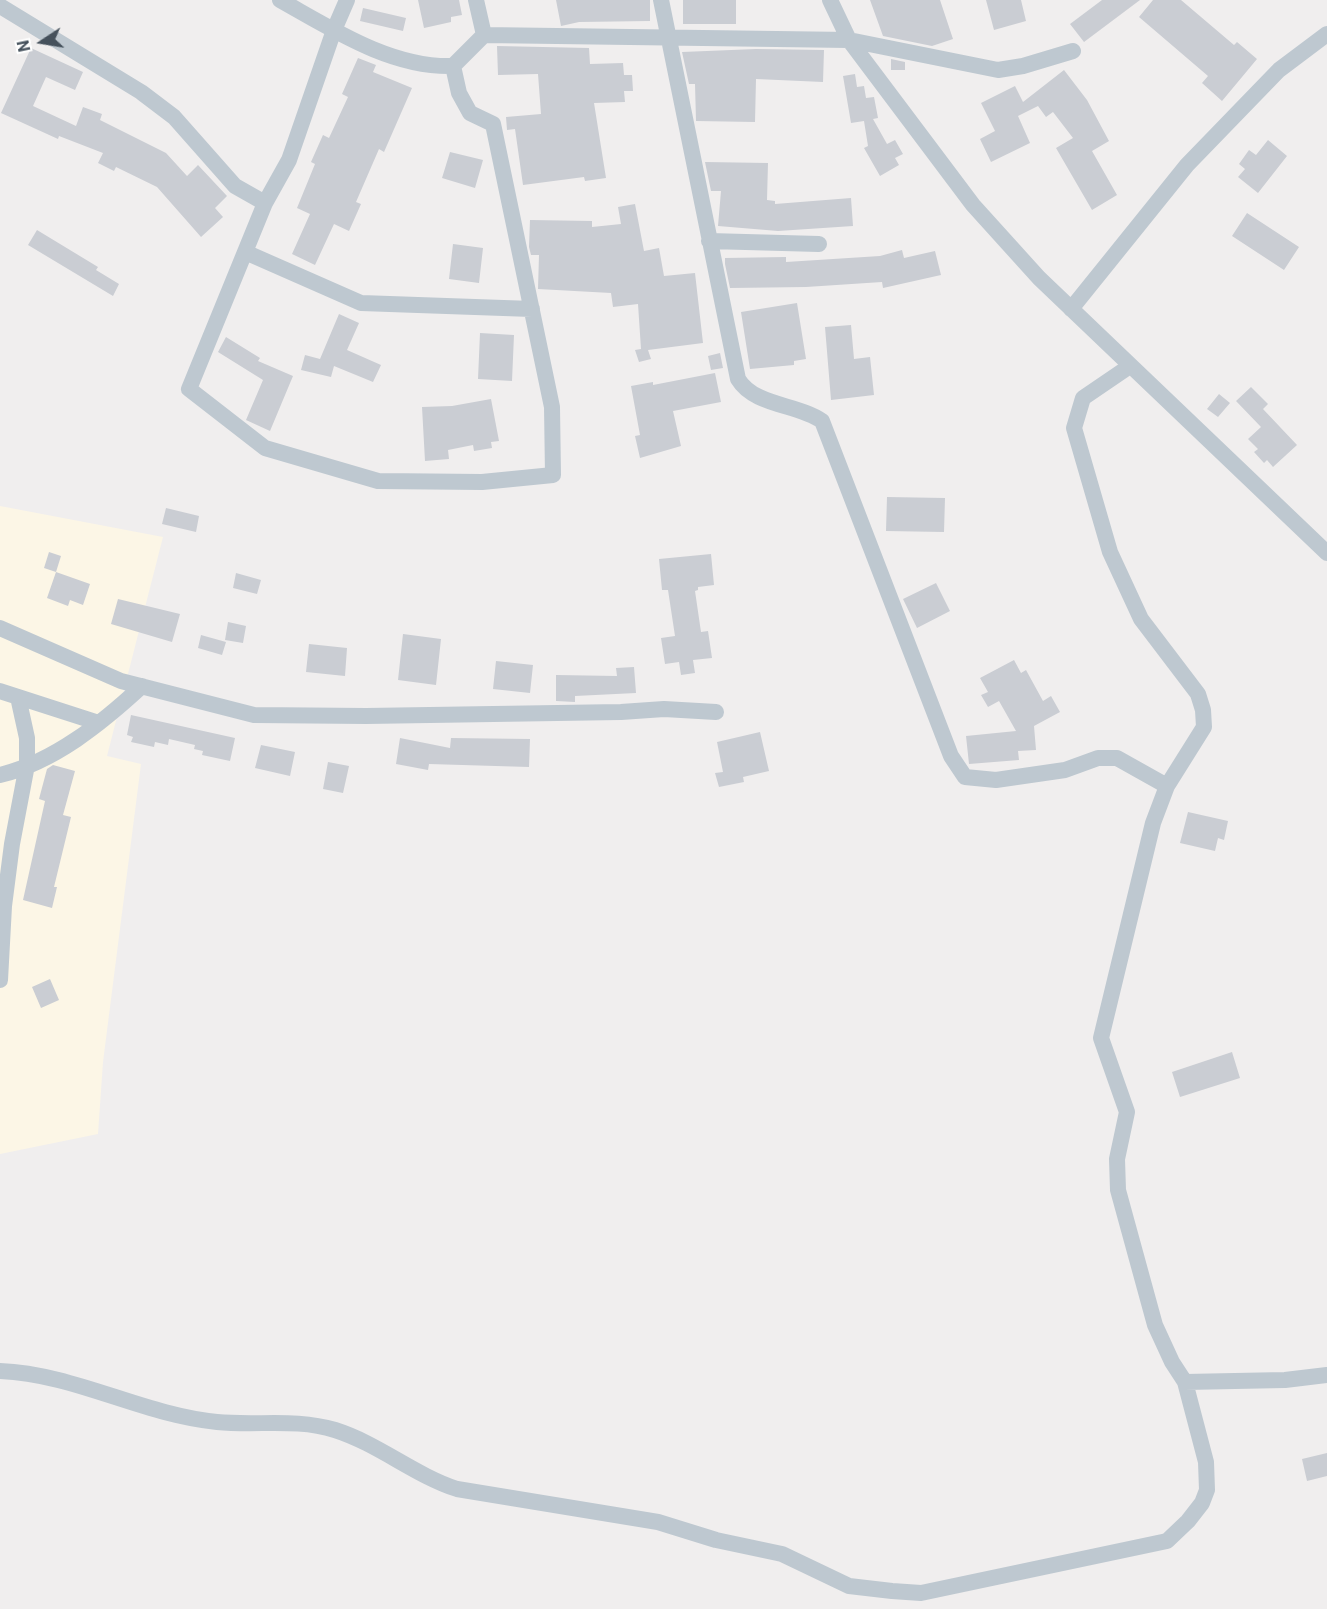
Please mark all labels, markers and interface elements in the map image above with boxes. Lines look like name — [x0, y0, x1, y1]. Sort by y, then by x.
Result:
north arrow — [12, 12, 72, 72]
text: N — [13, 38, 34, 53]

